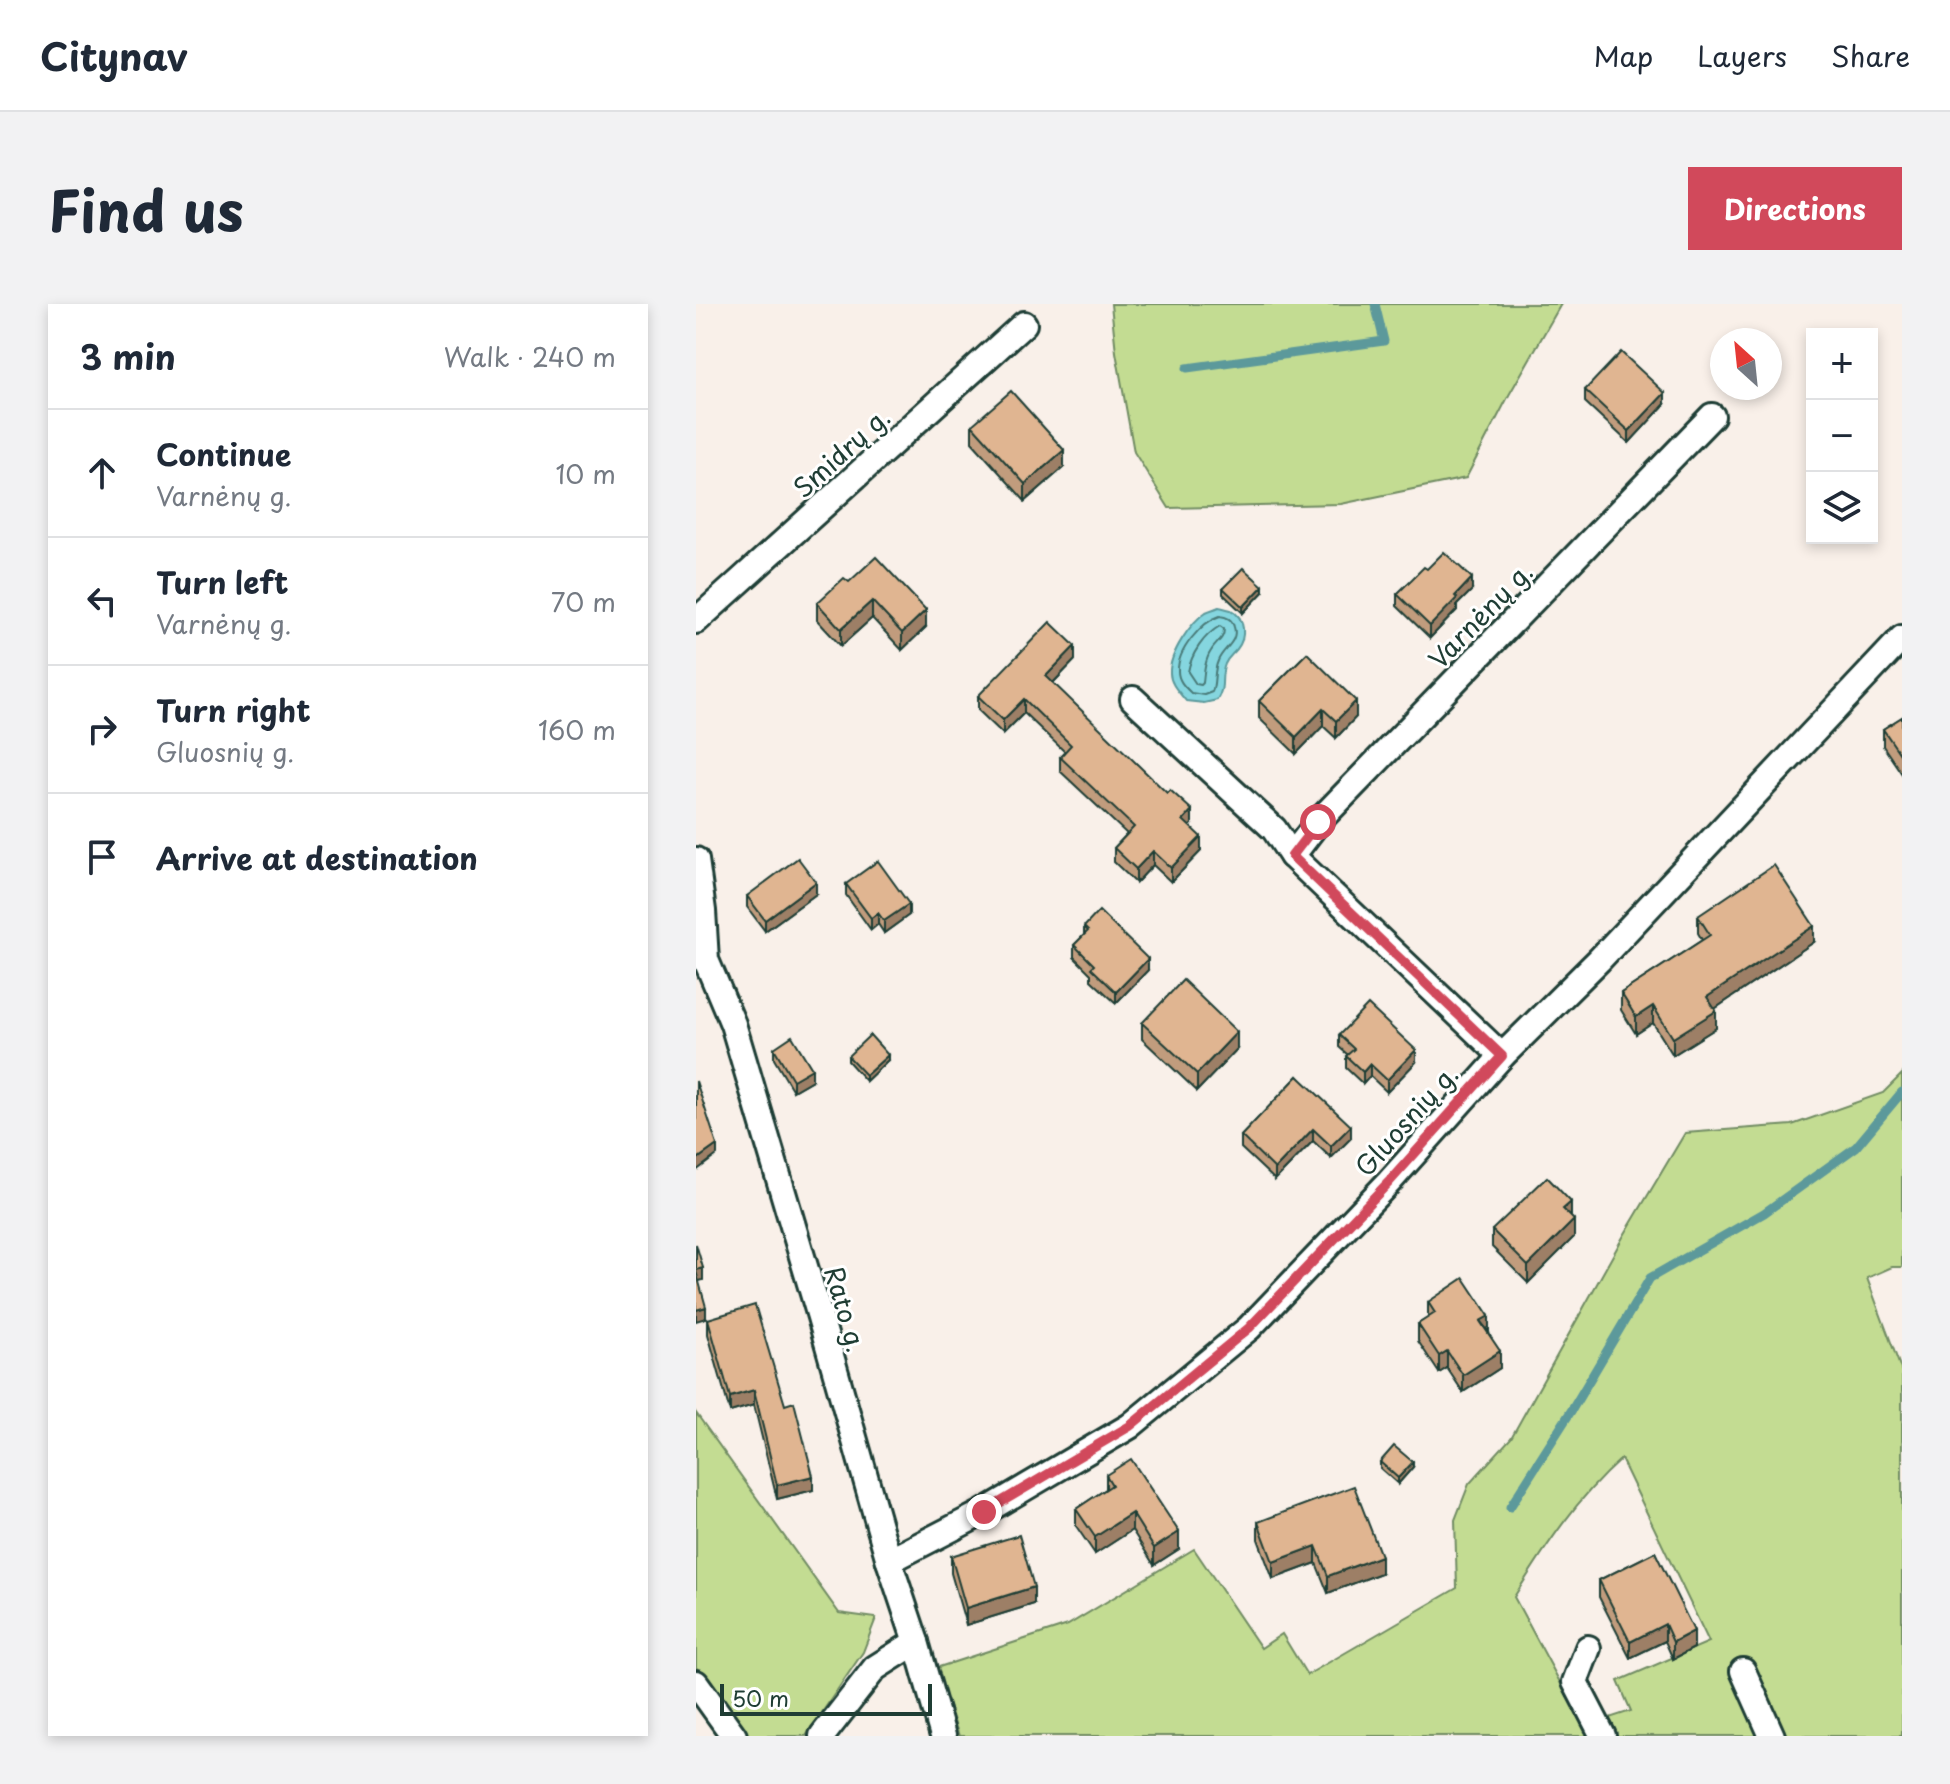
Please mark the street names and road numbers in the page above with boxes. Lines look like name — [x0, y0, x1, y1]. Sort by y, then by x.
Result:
street label: Smidrų g. — [784, 398, 898, 506]
street label: Varnėnų g. — [1419, 553, 1541, 677]
street label: Gluosnių g. — [1345, 1056, 1467, 1184]
street label: Rato g. — [815, 1261, 877, 1357]

